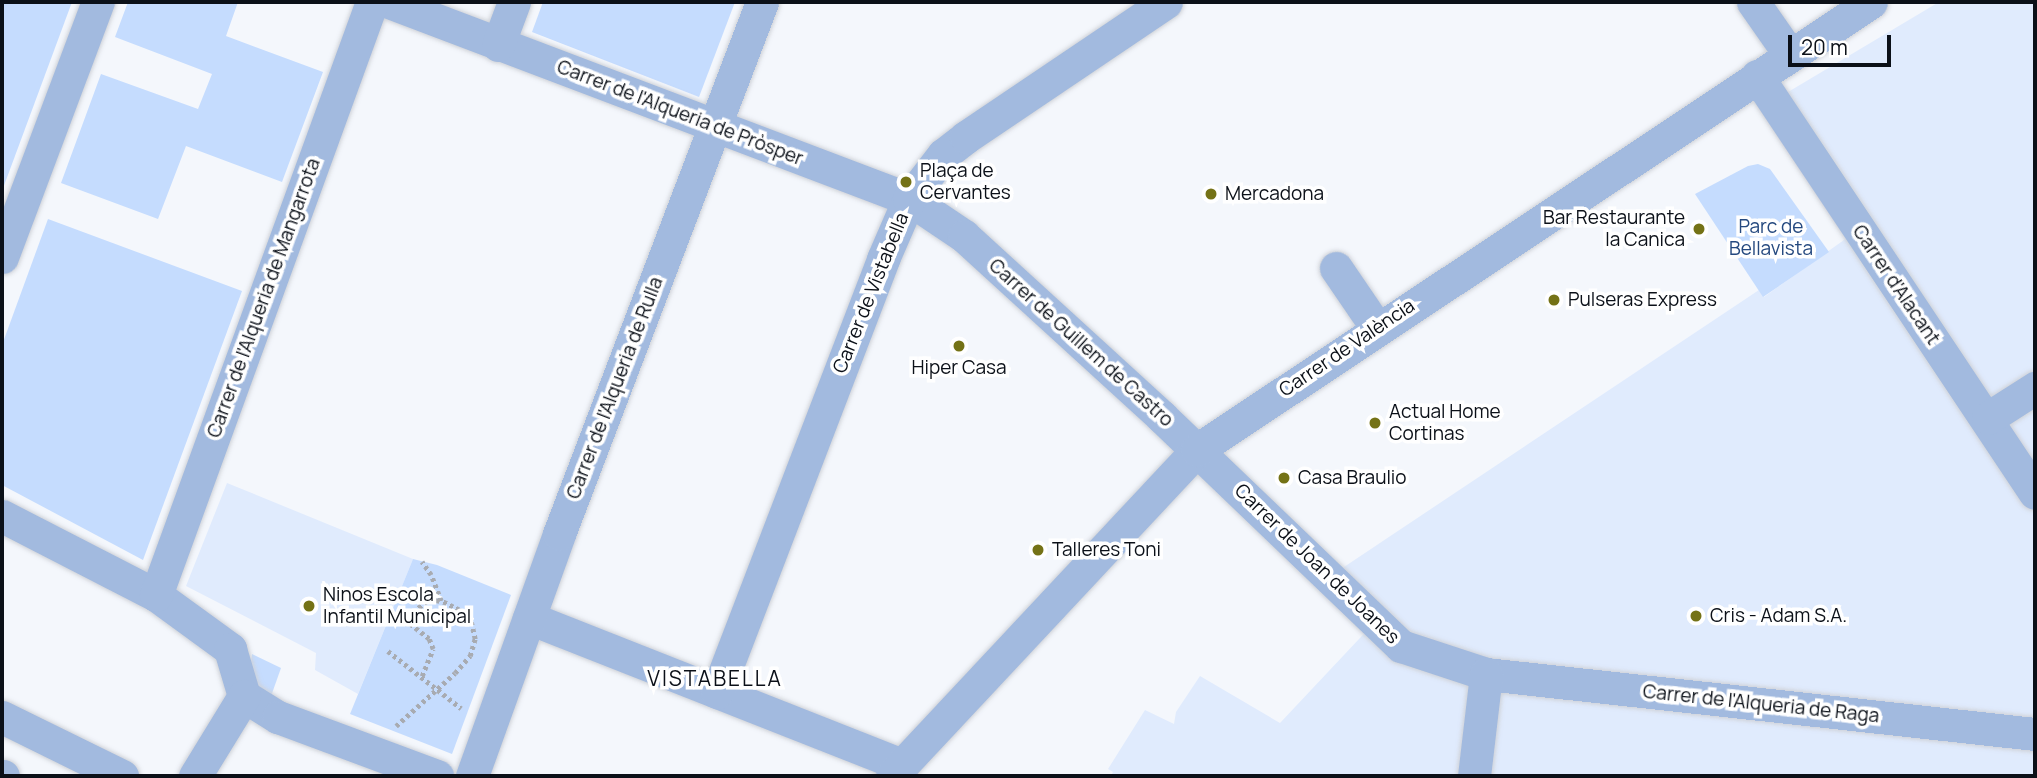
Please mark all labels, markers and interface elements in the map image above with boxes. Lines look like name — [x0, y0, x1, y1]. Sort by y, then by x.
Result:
scale bar — [1792, 21, 1895, 65]
text: 20 m — [1801, 33, 1848, 61]
street label: Carrer de l'Alqueria de Pròsper — [554, 55, 806, 171]
street label: Carrer de l'Alqueria de Mangarrota — [203, 155, 325, 441]
place label: Plaça de Cervantes — [920, 160, 1011, 204]
marker: Plaça de Cervantes — [898, 174, 914, 190]
place label: Mercadona — [1225, 183, 1324, 205]
marker: Mercadona — [1203, 186, 1219, 202]
place label: Bar Restaurante la Canica — [1543, 207, 1685, 251]
street label: Carrer de Vistabella — [828, 209, 914, 377]
park label: Parc de Bellavista — [1729, 216, 1813, 260]
marker: Bar Restaurante la Canica — [1691, 221, 1707, 237]
street label: Carrer d'Alacant — [1848, 221, 1944, 349]
street label: Carrer de Guillem de Castro — [984, 254, 1178, 432]
street label: Carrer de l'Alqueria de Rulla — [562, 274, 668, 502]
place label: Pulseras Express — [1568, 289, 1717, 311]
marker: Pulseras Express — [1546, 292, 1562, 308]
street label: Carrer de València — [1275, 294, 1419, 402]
marker: Hiper Casa — [951, 338, 967, 354]
place label: Hiper Casa — [911, 357, 1007, 379]
place label: Actual Home Cortinas — [1389, 401, 1501, 445]
marker: Actual Home Cortinas — [1367, 415, 1383, 431]
place label: Casa Braulio — [1298, 467, 1407, 489]
marker: Casa Braulio — [1276, 470, 1292, 486]
street label: Carrer de Joan de Joanes — [1230, 479, 1404, 649]
place label: Talleres Toni — [1052, 539, 1161, 561]
marker: Talleres Toni — [1030, 542, 1046, 558]
place label: Ninos Escola Infantil Municipal — [323, 584, 471, 628]
marker: Ninos Escola Infantil Municipal — [301, 598, 317, 614]
place label: Cris - Adam S.A. — [1710, 605, 1847, 627]
marker: Cris - Adam S.A. — [1688, 608, 1704, 624]
district label: VISTABELLA — [648, 665, 782, 691]
street label: Carrer de l'Alqueria de Raga — [1642, 680, 1880, 728]

